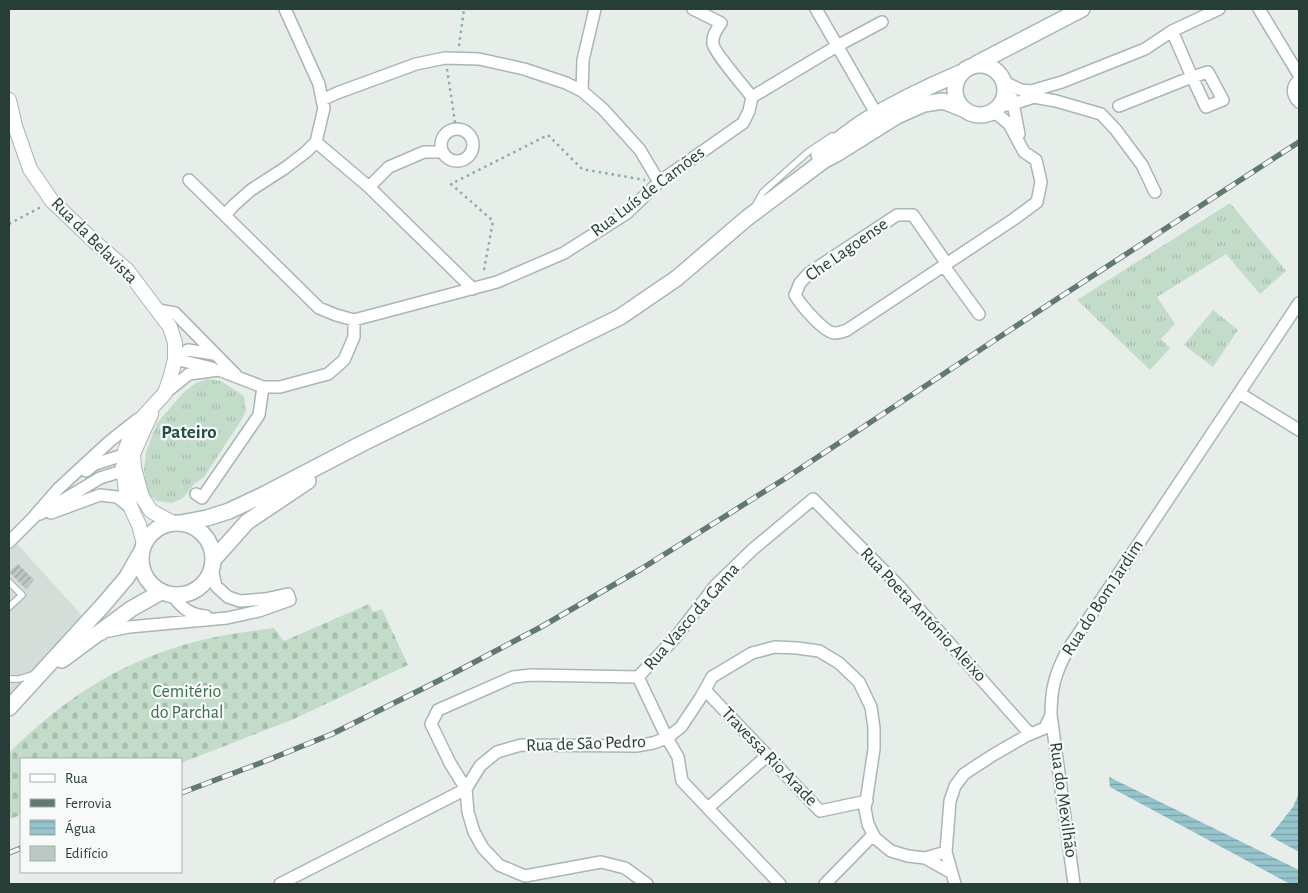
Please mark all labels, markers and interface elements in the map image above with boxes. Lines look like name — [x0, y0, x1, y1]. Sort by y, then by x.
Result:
street label: Rua Luís de Camões — [588, 144, 708, 240]
street label: Rua da Belavista — [47, 194, 141, 288]
street label: Che Lagoense — [803, 215, 891, 285]
district label: Pateiro — [161, 423, 217, 442]
street label: Rua do Bom Jardim — [1059, 537, 1147, 659]
street label: Rua Poeta António Aleixo — [856, 545, 990, 686]
street label: Rua Vasco da Gama — [641, 560, 743, 674]
park label: Cemitério do Parchal — [150, 683, 224, 722]
street label: Travessa Rio Arade — [718, 704, 820, 810]
street label: Rua de São Pedro — [526, 733, 646, 755]
street label: Rua do Mexilhão — [1046, 741, 1080, 859]
legend — [20, 758, 182, 873]
text: Rua — [65, 771, 88, 786]
text: Ferrovia — [65, 796, 112, 811]
text: Água — [65, 819, 96, 836]
text: Edifício — [65, 846, 108, 861]

